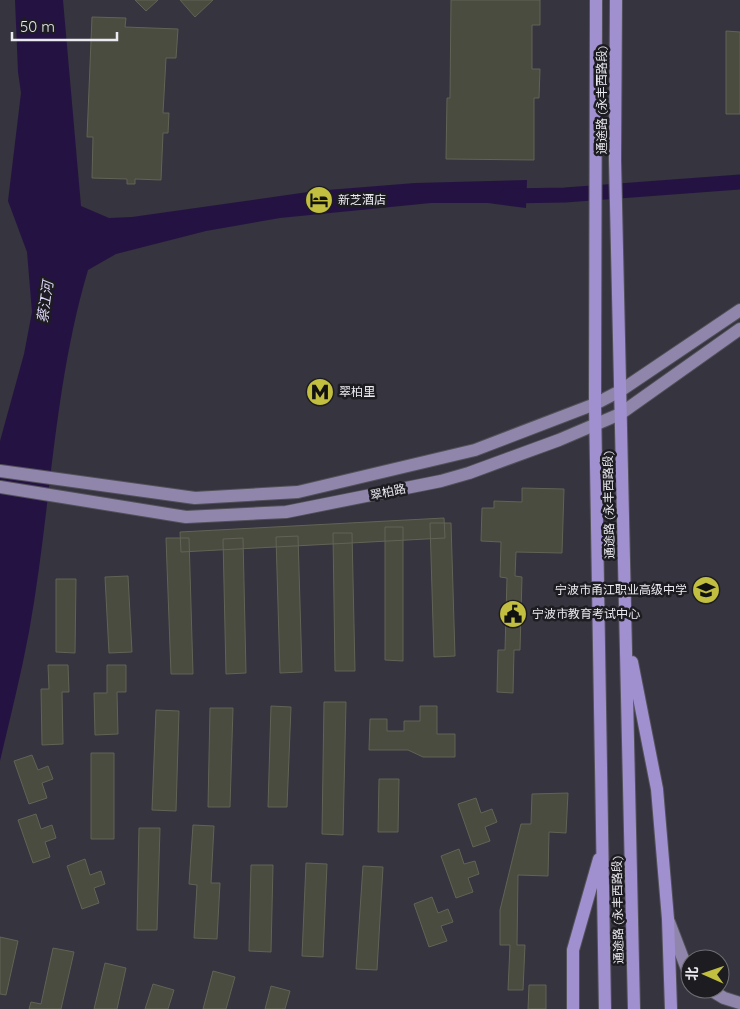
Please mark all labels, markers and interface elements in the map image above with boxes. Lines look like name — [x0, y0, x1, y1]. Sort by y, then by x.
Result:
scale bar — [12, 10, 118, 42]
text: 50 m — [20, 17, 55, 36]
street label: 通途路 (永丰西路段) — [594, 46, 609, 154]
hotel icon: 新芝酒店 — [304, 185, 334, 215]
place label: 新芝酒店 — [338, 192, 386, 207]
water label: 蔡江河 — [33, 277, 57, 324]
metro station icon: 翠柏里 — [305, 377, 335, 407]
place label: 翠柏里 — [339, 384, 375, 399]
street label: 通途路 (永丰西路段) — [600, 451, 617, 559]
street label: 翠柏路 — [369, 480, 407, 503]
school or university icon: 宁波市甬江职业高级中学 — [691, 575, 721, 605]
place label: 宁波市甬江职业高级中学 — [555, 582, 687, 597]
public building icon: 宁波市教育考试中心 — [498, 599, 528, 629]
place label: 宁波市教育考试中心 — [532, 606, 640, 621]
street label: 通途路 (永丰西路段) — [609, 856, 626, 964]
north arrow — [680, 949, 730, 999]
text: 北 — [683, 966, 701, 981]

